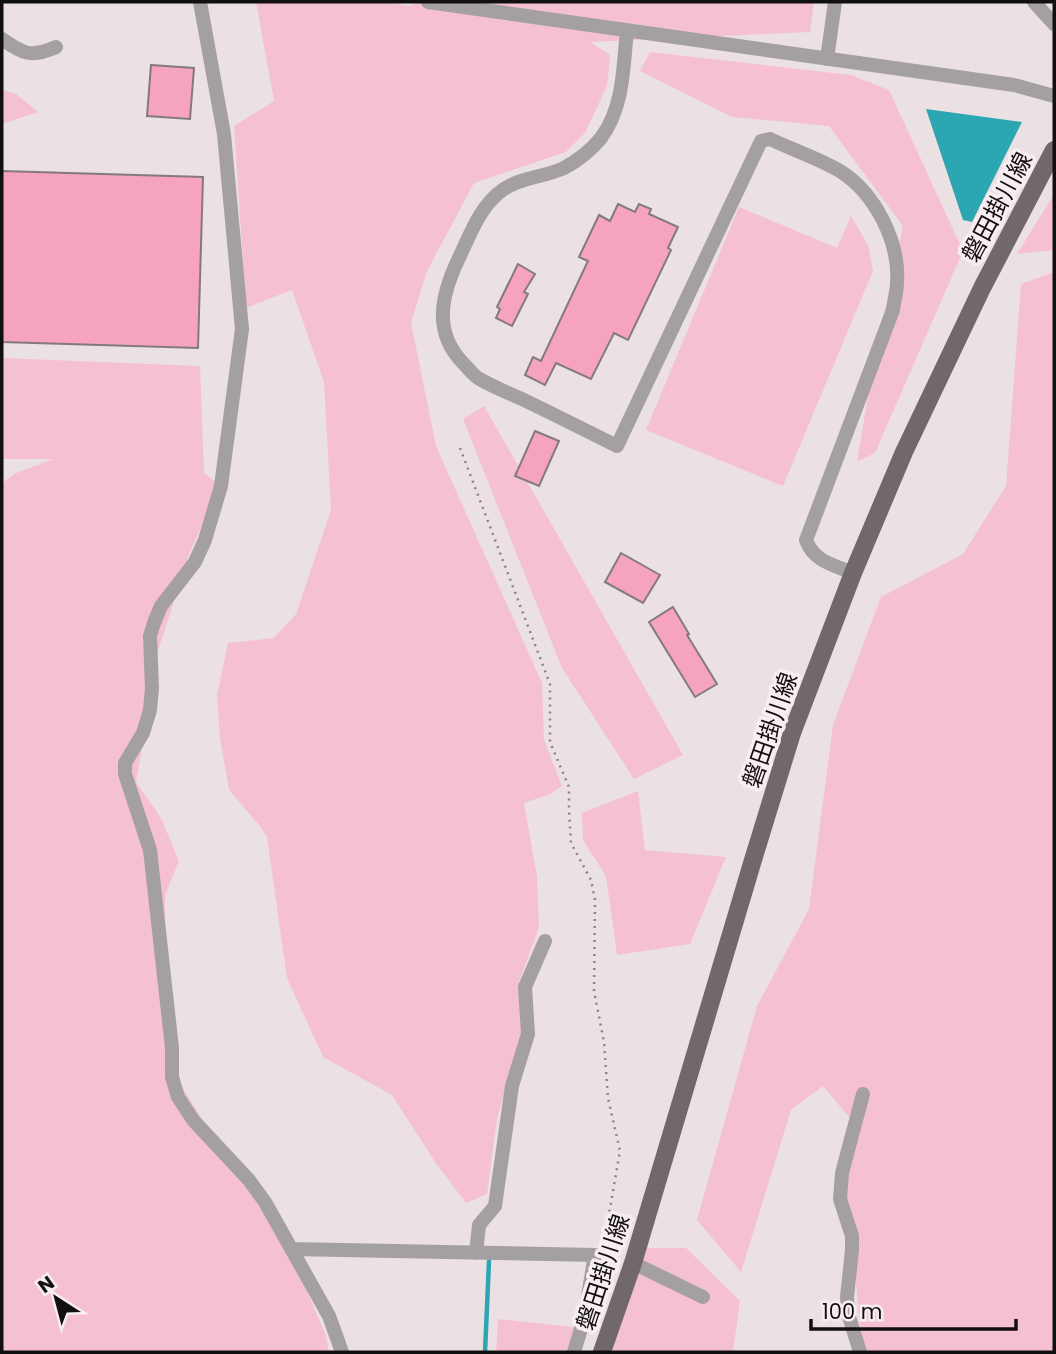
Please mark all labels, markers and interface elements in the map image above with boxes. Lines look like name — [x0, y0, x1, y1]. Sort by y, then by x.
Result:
street label: 磐田掛川線 — [954, 146, 1040, 268]
street label: 磐田掛川線 — [735, 668, 805, 792]
street label: 磐田掛川線 — [569, 1210, 637, 1334]
north arrow — [21, 1263, 91, 1333]
text: N — [33, 1270, 60, 1300]
scale bar — [811, 1288, 1016, 1332]
text: 100 m — [822, 1297, 882, 1326]

